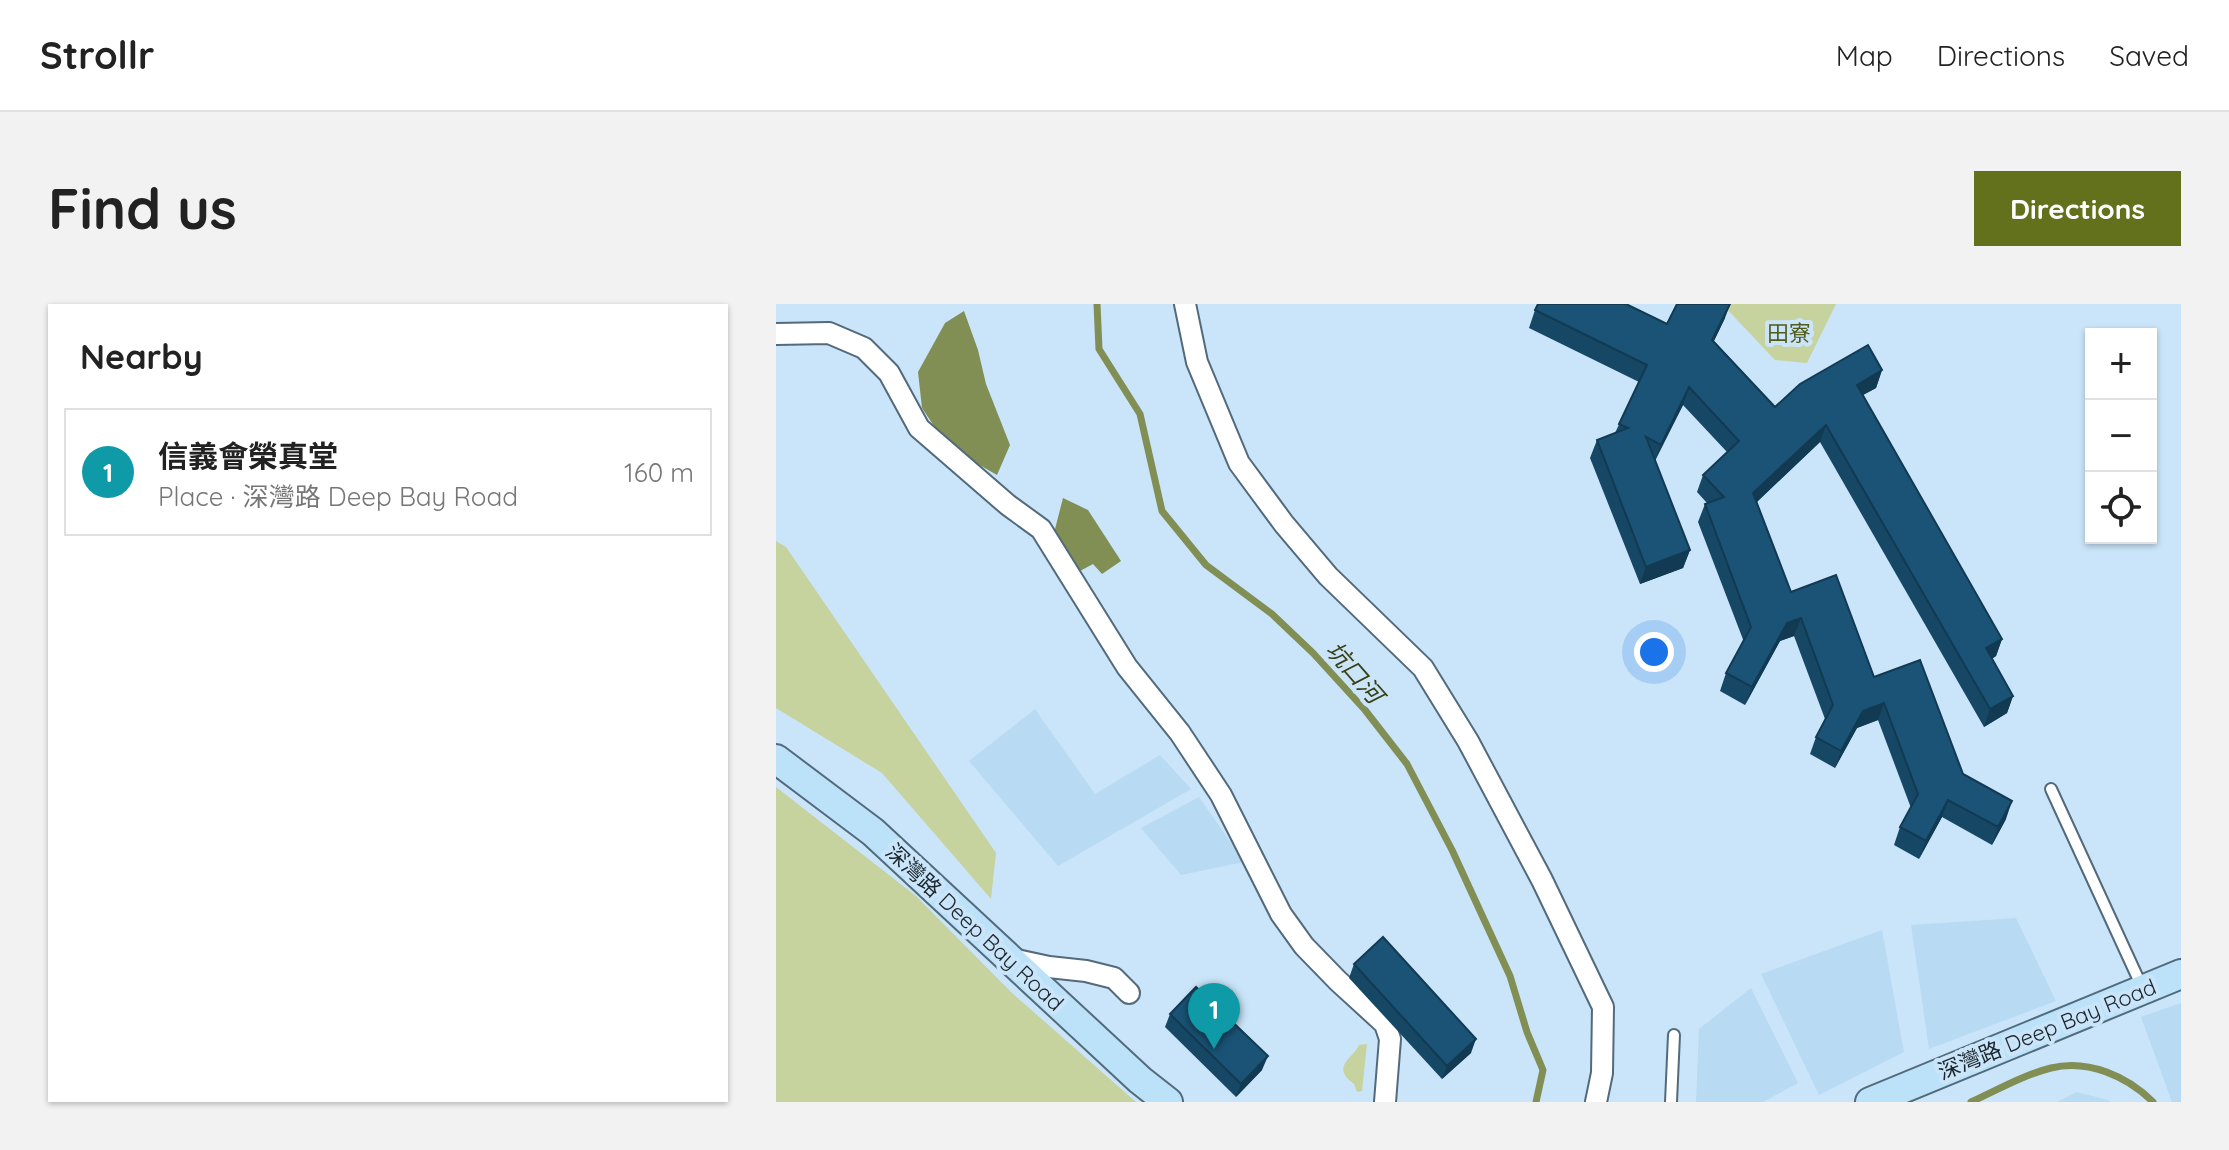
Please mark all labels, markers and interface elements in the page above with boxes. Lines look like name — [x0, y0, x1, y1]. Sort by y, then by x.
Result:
text: Strollr — [40, 31, 155, 79]
text: Map — [1836, 38, 1893, 73]
text: Directions — [1937, 38, 2065, 73]
text: Saved — [2109, 38, 2189, 73]
button: Directions — [1974, 171, 2181, 246]
text: Find us — [48, 173, 237, 243]
park label: 田寮 — [1767, 319, 1811, 347]
map controls — [2085, 328, 2157, 544]
button: + — [2085, 328, 2157, 400]
text: Nearby — [80, 335, 203, 378]
button: − — [2085, 400, 2157, 472]
text: 信義會榮真堂 — [158, 437, 338, 475]
text: 1 — [103, 456, 113, 489]
text: 160 m — [624, 456, 694, 489]
button: locate — [2085, 472, 2157, 544]
text: Place · 深灣路 Deep Bay Road — [158, 480, 518, 513]
your location — [1634, 632, 1674, 672]
water label: 坑口河 — [1320, 635, 1393, 712]
street label: 深灣路 Deep Bay Road — [880, 837, 1070, 1017]
street label: 深灣路 Deep Bay Road — [1934, 972, 2160, 1086]
pin: 1 — [1188, 983, 1240, 1049]

